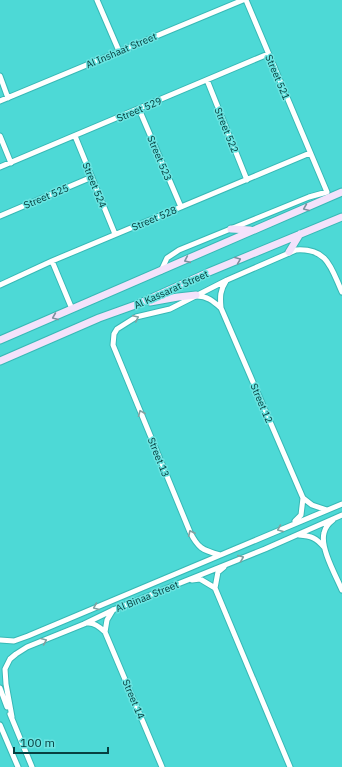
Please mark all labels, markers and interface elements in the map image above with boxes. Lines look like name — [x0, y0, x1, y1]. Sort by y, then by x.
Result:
street label: Al Inshaat Street — [84, 29, 159, 71]
street label: Street 521 — [262, 53, 293, 102]
street label: Street 529 — [115, 94, 164, 125]
street label: Street 522 — [212, 106, 242, 155]
street label: Street 523 — [144, 134, 175, 183]
street label: Street 524 — [80, 161, 110, 210]
street label: Street 525 — [22, 181, 71, 212]
street label: Street 528 — [130, 203, 179, 234]
one-way arrow — [303, 203, 310, 211]
one-way arrow — [184, 255, 191, 263]
one-way arrow — [235, 256, 242, 264]
street label: Al Kassarat Street — [132, 267, 211, 312]
one-way arrow — [51, 312, 59, 320]
one-way arrow — [131, 315, 139, 323]
street label: Street 12 — [247, 381, 276, 425]
one-way arrow — [137, 410, 145, 417]
street label: Street 13 — [145, 435, 172, 479]
one-way arrow — [277, 525, 284, 533]
one-way arrow — [188, 530, 196, 537]
one-way arrow — [237, 555, 245, 563]
street label: Al Binaa Street — [114, 578, 181, 615]
one-way arrow — [93, 603, 100, 611]
one-way arrow — [41, 637, 48, 645]
street label: Street 14 — [119, 677, 148, 721]
scale bar — [14, 729, 108, 755]
text: 100 m — [20, 735, 55, 750]

